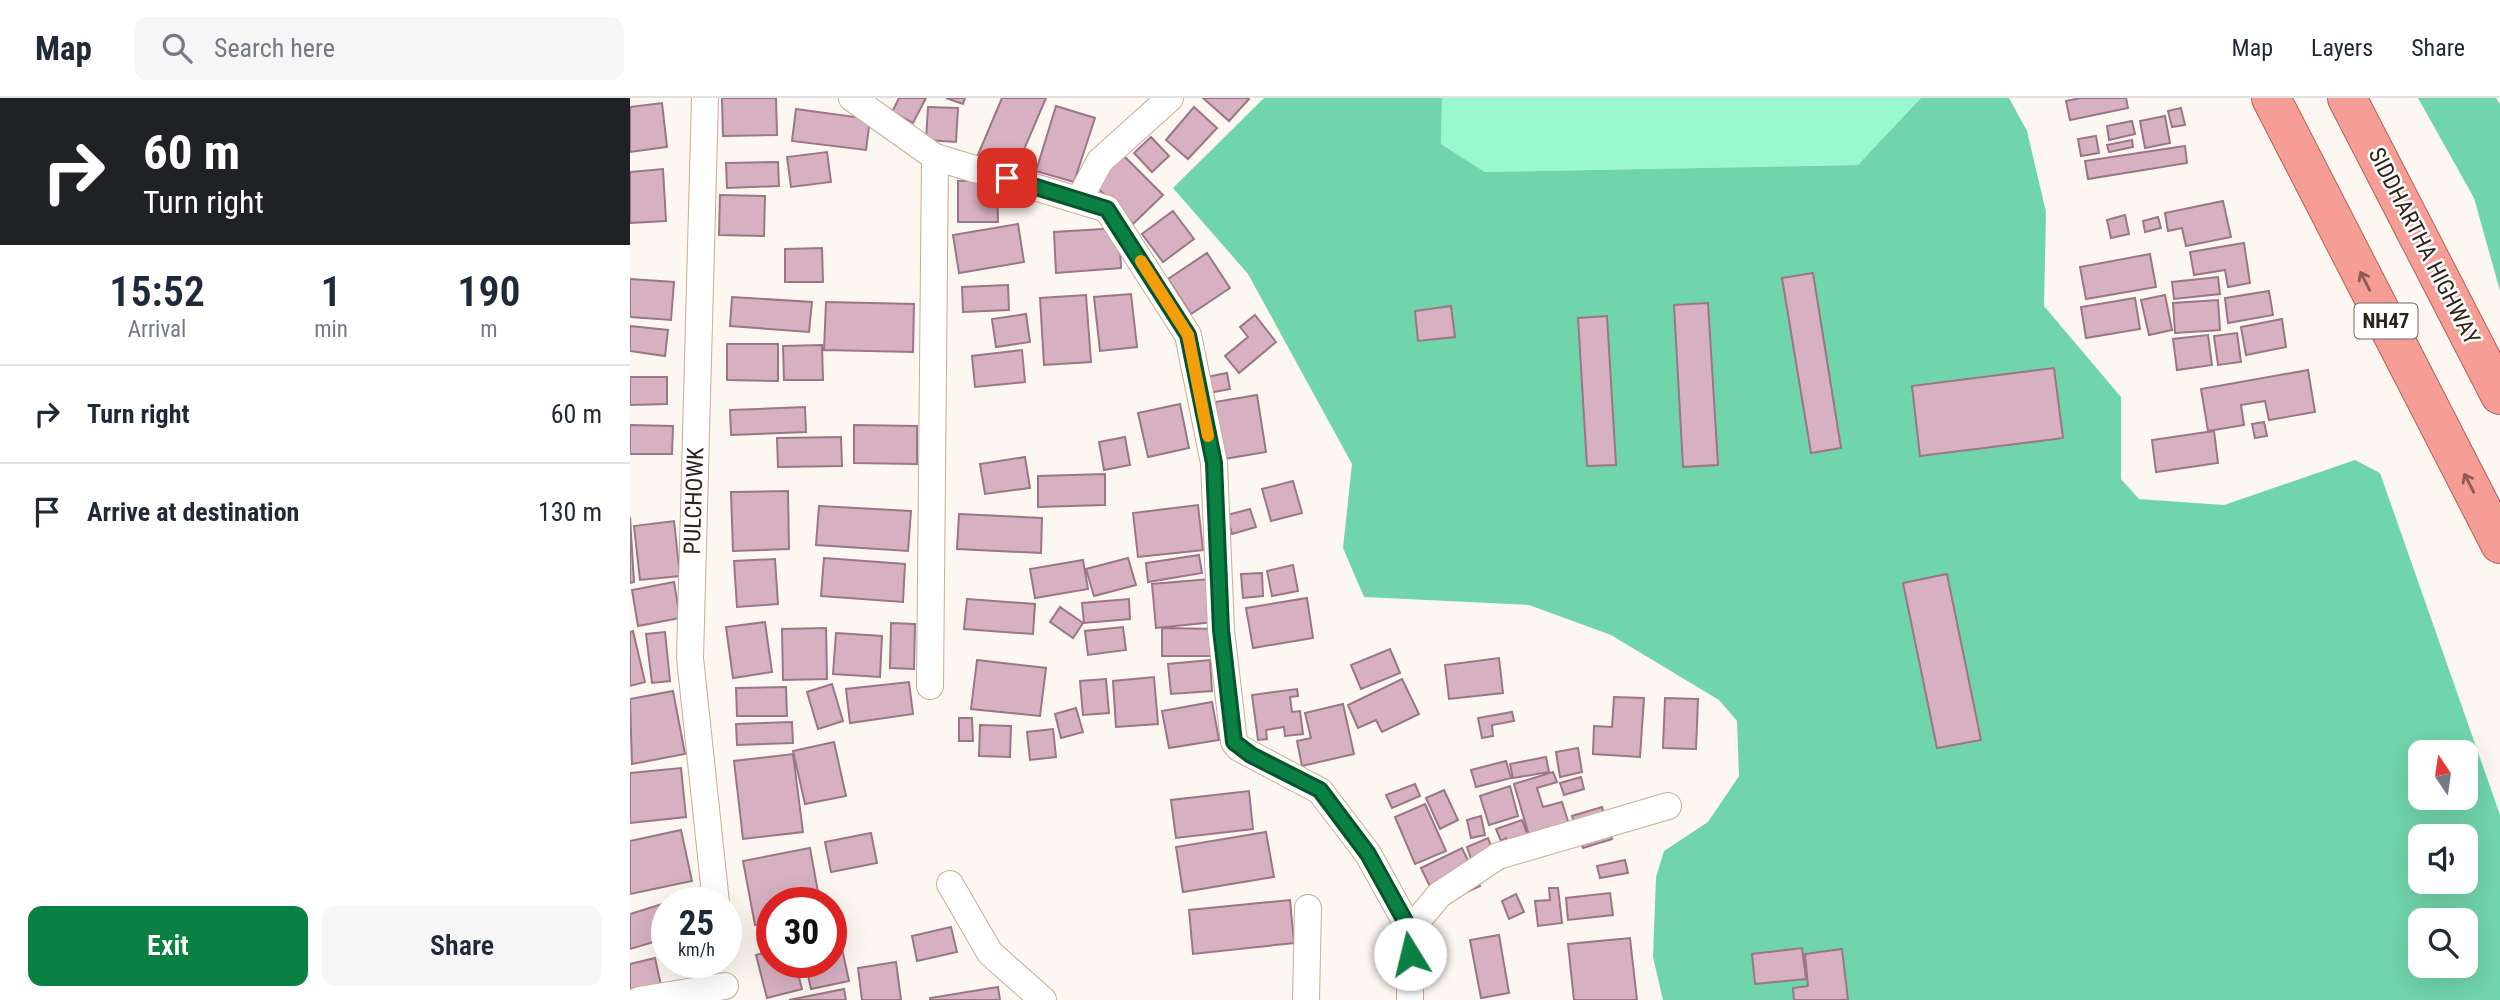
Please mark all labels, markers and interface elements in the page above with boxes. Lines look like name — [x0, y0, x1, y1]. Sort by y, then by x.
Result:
search box — [134, 17, 624, 80]
text: Map — [35, 29, 92, 68]
icon: search — [158, 29, 196, 67]
text: Search here — [214, 33, 335, 63]
text: Map — [2232, 34, 2273, 62]
text: Layers — [2311, 34, 2373, 62]
text: Share — [2411, 34, 2465, 62]
text: 60 m — [143, 124, 240, 181]
icon: right — [28, 126, 119, 217]
street label: SIDDHARTHA HIGHWAY — [2363, 143, 2485, 349]
pin — [977, 148, 1037, 208]
icon: arrive — [988, 159, 1026, 197]
text: Turn right — [143, 183, 264, 221]
text: 15:52 — [109, 267, 205, 316]
text: 1 — [321, 267, 342, 316]
text: 190 — [457, 267, 521, 316]
one-way arrow — [2357, 271, 2371, 291]
road number: NH47 — [2354, 304, 2418, 339]
text: Arrival — [128, 316, 186, 343]
text: min — [314, 316, 348, 343]
text: m — [480, 316, 498, 343]
icon: right — [28, 395, 66, 433]
text: Turn right — [87, 399, 189, 429]
text: 60 m — [551, 399, 602, 429]
street label: PULCHOWK — [679, 447, 709, 555]
one-way arrow — [2461, 473, 2475, 494]
icon: arrive — [28, 493, 66, 531]
text: Arrive at destination — [87, 497, 299, 527]
text: 130 m — [538, 497, 602, 527]
north arrow — [2408, 740, 2478, 810]
map controls — [2408, 740, 2478, 978]
button: sound — [2408, 824, 2478, 894]
speed limit sign: 30 — [756, 887, 847, 978]
text: 25 — [679, 903, 714, 944]
button: Exit — [28, 906, 308, 986]
button: Share — [322, 906, 602, 986]
button: search — [2408, 908, 2478, 978]
position arrow — [1373, 917, 1447, 991]
text: km/h — [678, 939, 715, 960]

